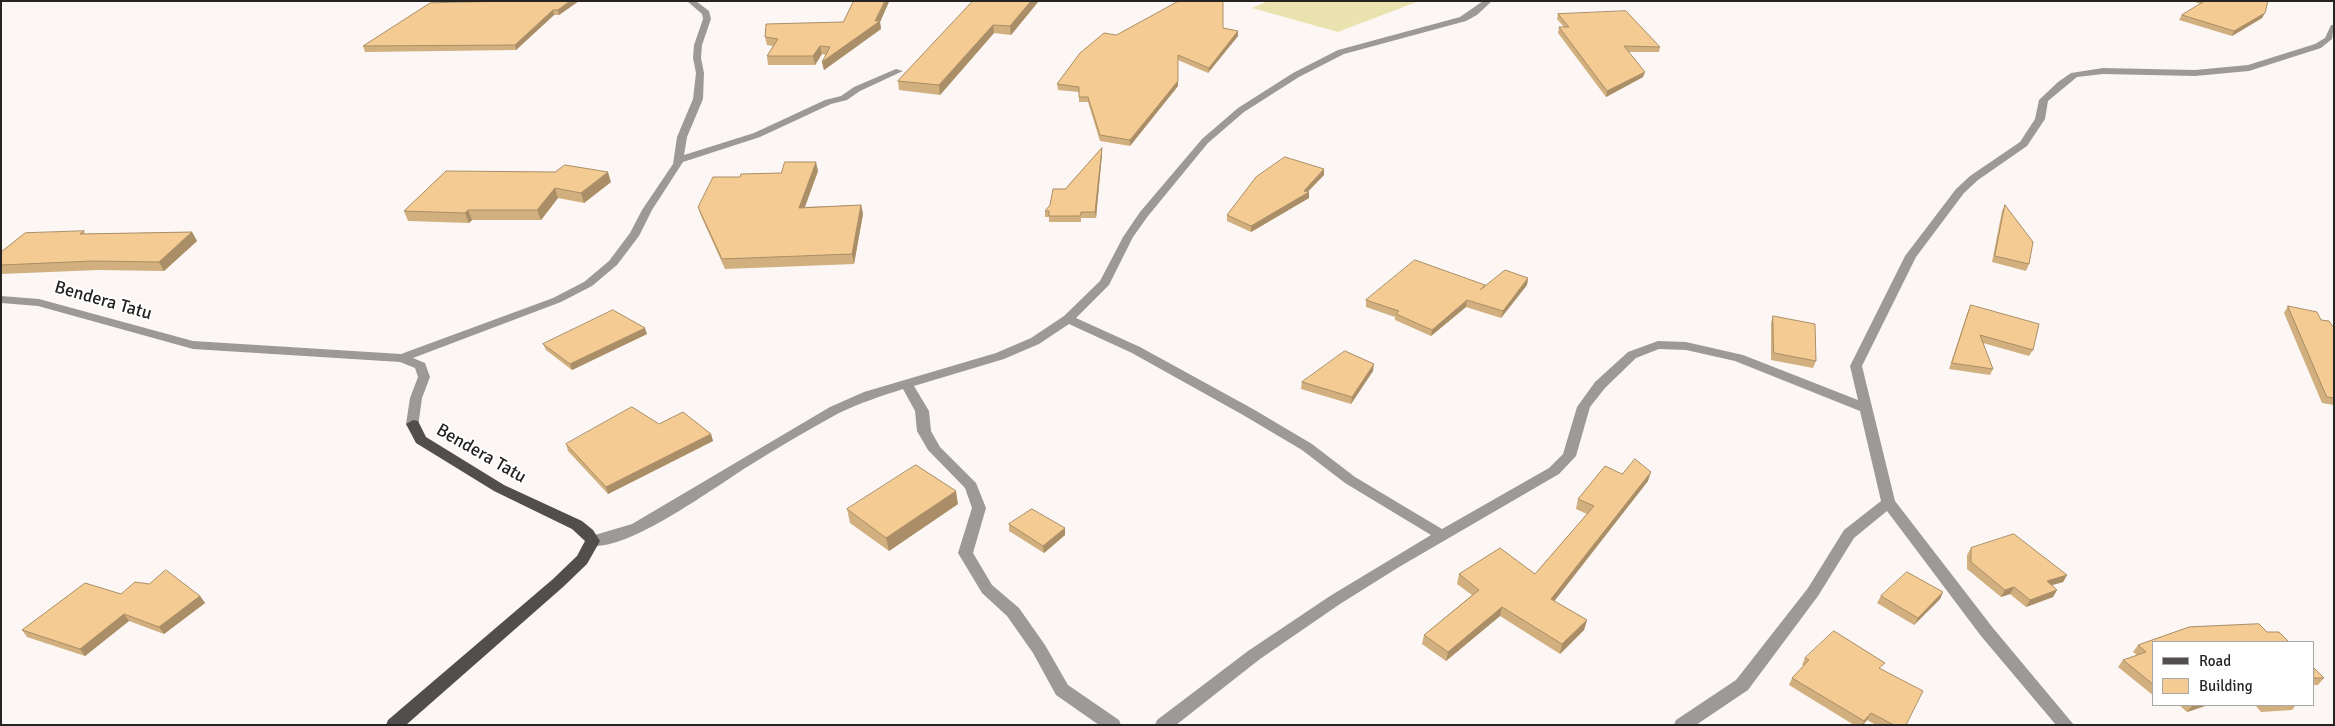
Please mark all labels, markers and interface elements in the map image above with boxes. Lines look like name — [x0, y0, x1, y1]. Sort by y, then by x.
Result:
street label: Bendera Tatu — [52, 277, 154, 325]
street label: Bendera Tatu — [432, 420, 530, 488]
legend — [2152, 641, 2315, 706]
text: Road — [2199, 652, 2231, 670]
text: Building — [2199, 677, 2253, 695]

